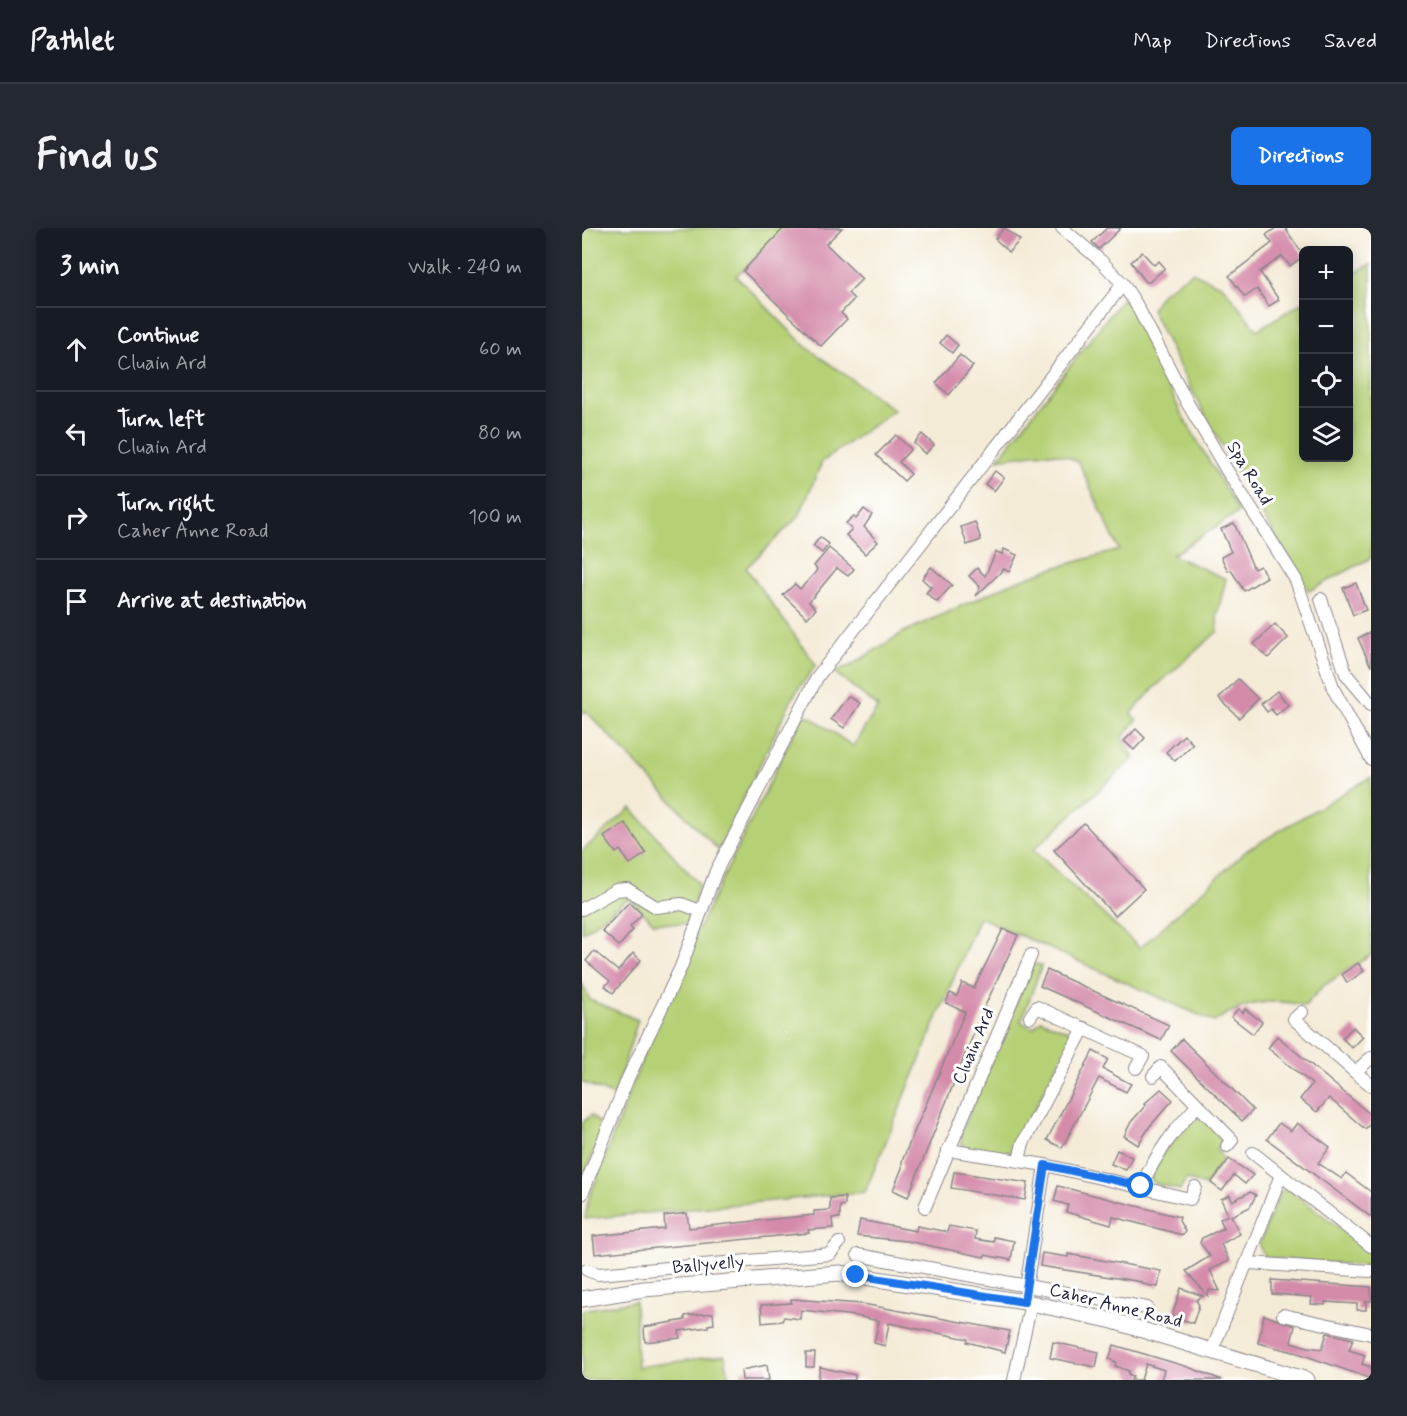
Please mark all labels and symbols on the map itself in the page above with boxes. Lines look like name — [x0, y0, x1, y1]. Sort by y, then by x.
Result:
street label: Spa Road — [1221, 437, 1278, 510]
street label: Cluain Ard — [947, 1005, 1001, 1088]
route start — [1127, 1172, 1153, 1198]
street label: Ballyvelly — [671, 1250, 745, 1280]
route end — [842, 1261, 868, 1287]
street label: Caher Anne Road — [1047, 1278, 1185, 1334]

